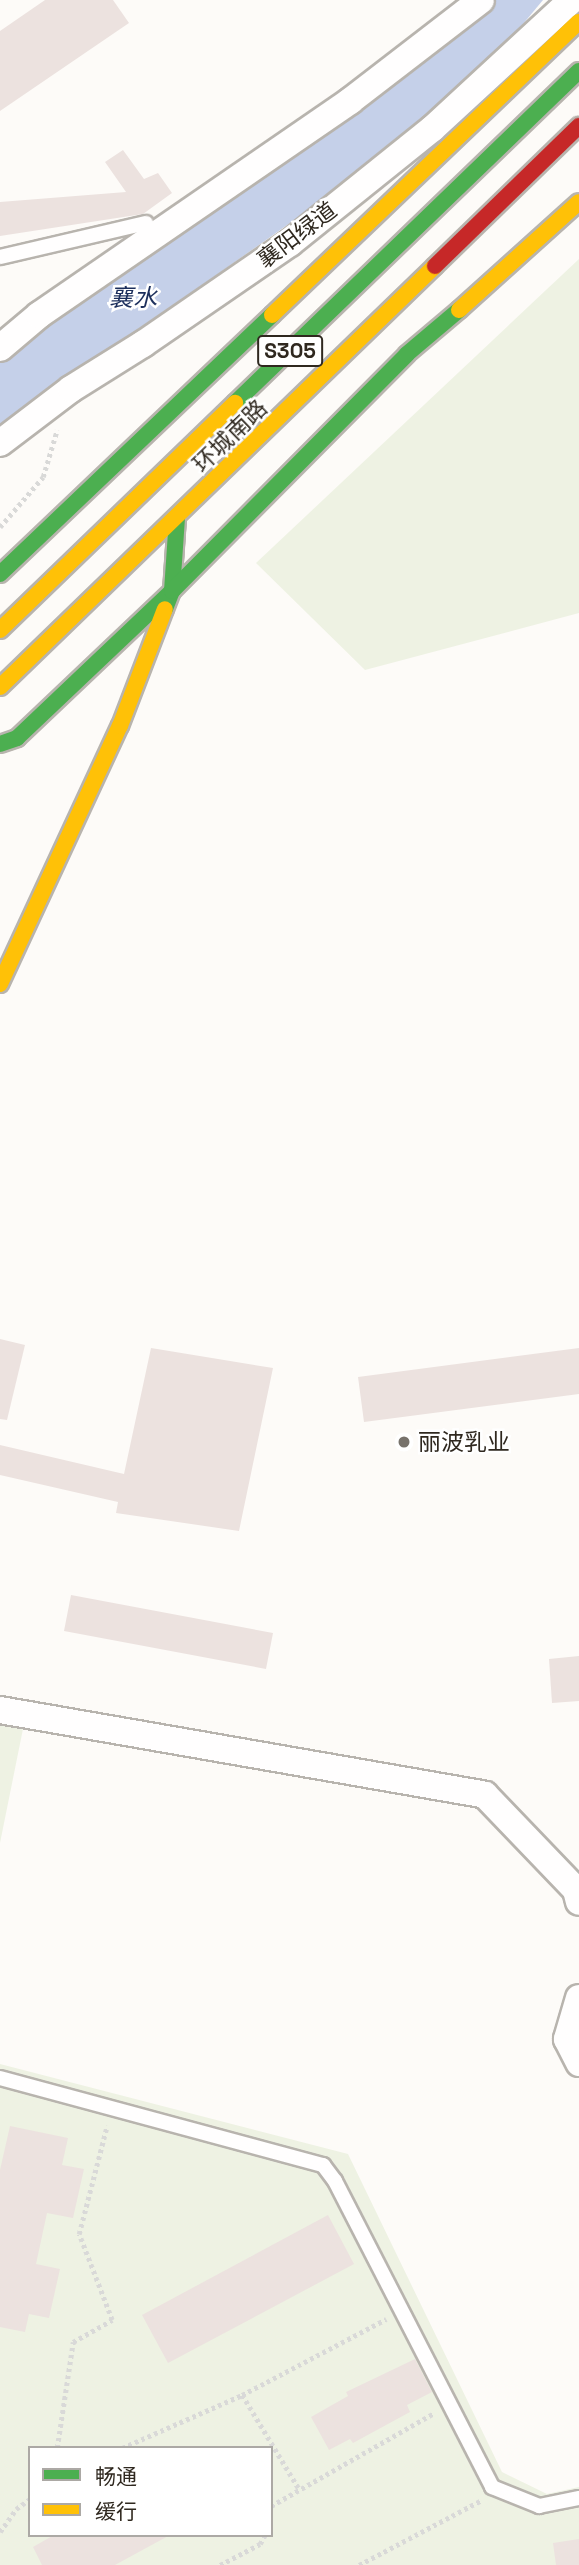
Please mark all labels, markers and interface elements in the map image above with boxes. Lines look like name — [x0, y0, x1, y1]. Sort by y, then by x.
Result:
street label: 襄阳绿道 — [252, 196, 342, 274]
water label: 襄水 — [109, 284, 157, 312]
road number: S305 — [257, 334, 323, 368]
street label: 环城南路 — [187, 394, 273, 478]
place label: 丽波乳业 — [418, 1428, 510, 1456]
marker: 丽波乳业 — [396, 1434, 412, 1450]
legend — [28, 2446, 273, 2537]
text: 畅通 — [95, 2463, 137, 2490]
text: 缓行 — [95, 2498, 137, 2525]

